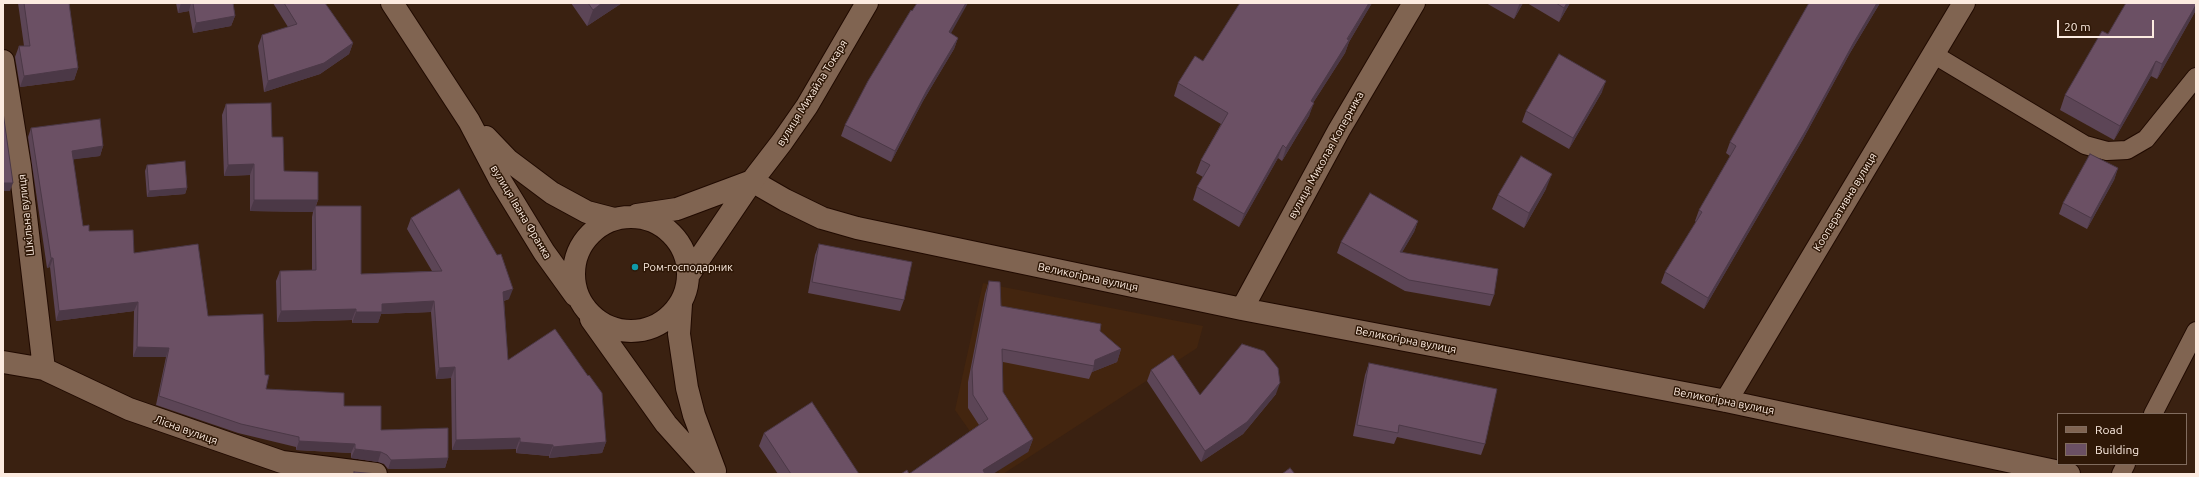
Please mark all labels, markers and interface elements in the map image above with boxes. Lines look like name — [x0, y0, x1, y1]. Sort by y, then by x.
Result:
scale bar — [2059, 12, 2156, 38]
text: 20 m — [2064, 20, 2091, 33]
street label: вулиця Михайла Токаря — [774, 37, 850, 149]
street label: вулиця Миколая Коперника — [1285, 89, 1367, 221]
street label: Кооперативна вулиця — [1810, 150, 1880, 254]
street label: вулиця Івана Франка — [488, 163, 554, 261]
street label: Шкільна вулиця — [15, 173, 37, 257]
place label: Ром-господарник — [643, 260, 733, 274]
street label: Великогірна вулиця — [1037, 260, 1139, 294]
marker: Ром-господарник — [630, 262, 640, 272]
street label: Великогірна вулиця — [1354, 324, 1458, 356]
street label: Великогірна вулиця — [1672, 385, 1776, 417]
street label: Лісна вулиця — [153, 412, 219, 448]
legend — [2057, 413, 2187, 465]
text: Road — [2095, 423, 2123, 436]
text: Building — [2095, 443, 2139, 456]

